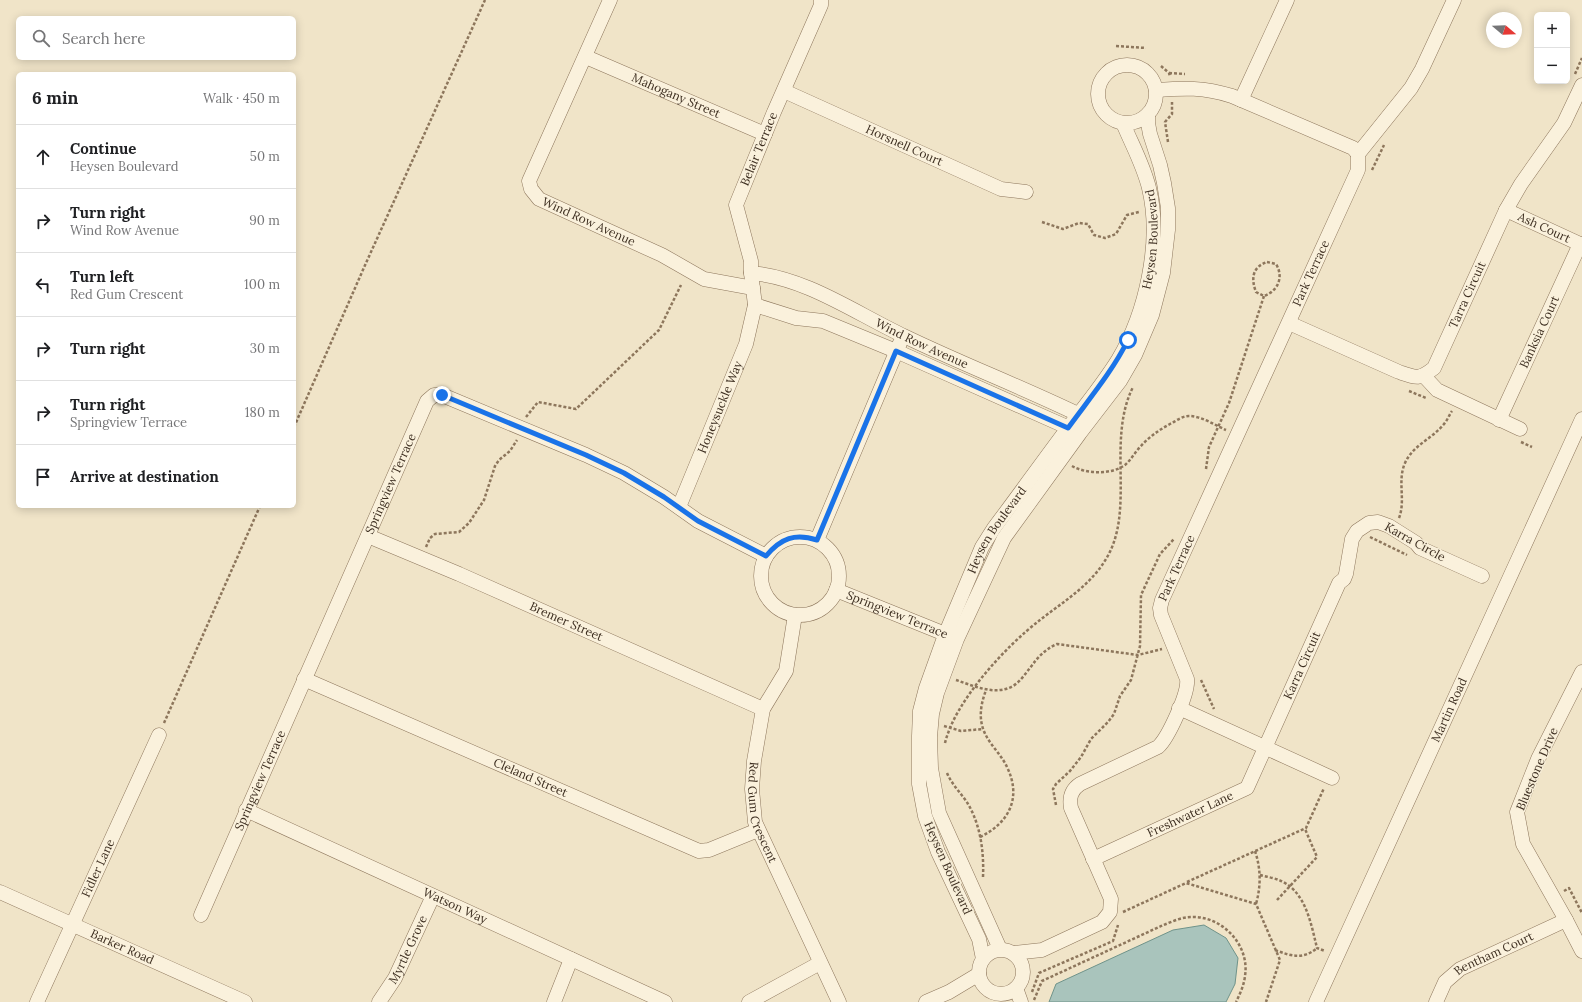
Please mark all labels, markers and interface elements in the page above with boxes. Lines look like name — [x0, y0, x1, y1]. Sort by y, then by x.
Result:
north arrow — [1486, 12, 1522, 48]
map controls — [1534, 12, 1570, 84]
button: + — [1534, 12, 1570, 48]
search box — [16, 16, 296, 60]
icon: search — [30, 27, 52, 49]
text: Search here — [62, 29, 145, 48]
button: − — [1534, 48, 1570, 84]
street label: Mahogany Street — [630, 70, 723, 121]
text: 6 min — [32, 87, 78, 109]
text: Walk · 450 m — [203, 90, 280, 107]
street label: Belair Terrace — [737, 109, 780, 188]
street label: Horsnell Court — [864, 121, 946, 169]
text: Continue — [70, 139, 136, 158]
icon: ahead — [32, 146, 54, 168]
text: 50 m — [250, 148, 280, 165]
text: Heysen Boulevard — [70, 158, 179, 175]
street label: Heysen Boulevard — [1138, 188, 1161, 291]
street label: Wind Row Avenue — [540, 194, 638, 249]
text: Turn right — [70, 203, 146, 222]
street label: Ash Court — [1515, 208, 1573, 246]
icon: right — [32, 210, 54, 232]
text: 90 m — [249, 212, 280, 229]
text: Wind Row Avenue — [70, 222, 179, 239]
street label: Park Terrace — [1289, 237, 1332, 308]
street label: Tarra Circuit — [1445, 258, 1489, 330]
text: Turn left — [70, 267, 134, 286]
icon: left — [32, 274, 54, 296]
text: 100 m — [244, 276, 280, 293]
text: Red Gum Crescent — [70, 286, 183, 303]
street label: Banksia Court — [1516, 293, 1562, 370]
street label: Wind Row Avenue — [873, 315, 971, 372]
route start — [1119, 331, 1137, 349]
icon: right — [32, 338, 54, 360]
text: Turn right — [70, 339, 146, 358]
text: 30 m — [250, 340, 280, 357]
street label: Honeysuckle Way — [694, 358, 746, 455]
route end — [433, 386, 451, 404]
text: Turn right — [70, 395, 146, 414]
icon: right — [32, 402, 54, 424]
text: 180 m — [245, 404, 280, 421]
text: Springview Terrace — [70, 414, 187, 431]
street label: Springview Terrace — [361, 431, 419, 536]
icon: arrive — [32, 466, 54, 488]
text: Arrive at destination — [70, 467, 219, 486]
street label: Heysen Boulevard — [964, 483, 1029, 576]
street label: Karra Circle — [1382, 519, 1449, 565]
street label: Park Terrace — [1155, 532, 1198, 603]
street label: Springview Terrace — [844, 587, 951, 642]
street label: Bremer Street — [527, 598, 606, 644]
street label: Karra Circuit — [1280, 629, 1323, 701]
street label: Martin Road — [1428, 675, 1470, 744]
street label: Bluestone Drive — [1512, 725, 1561, 812]
street label: Springview Terrace — [231, 727, 289, 833]
street label: Cleland Street — [491, 754, 570, 800]
street label: Red Gum Crescent — [745, 761, 781, 865]
street label: Freshwater Lane — [1145, 787, 1236, 840]
street label: Heysen Boulevard — [921, 819, 976, 917]
street label: Fidler Lane — [78, 836, 118, 900]
street label: Watson Way — [421, 884, 490, 927]
street label: Myrtle Grove — [385, 912, 430, 987]
street label: Barker Road — [88, 926, 157, 967]
street label: Bentham Court — [1451, 928, 1536, 978]

